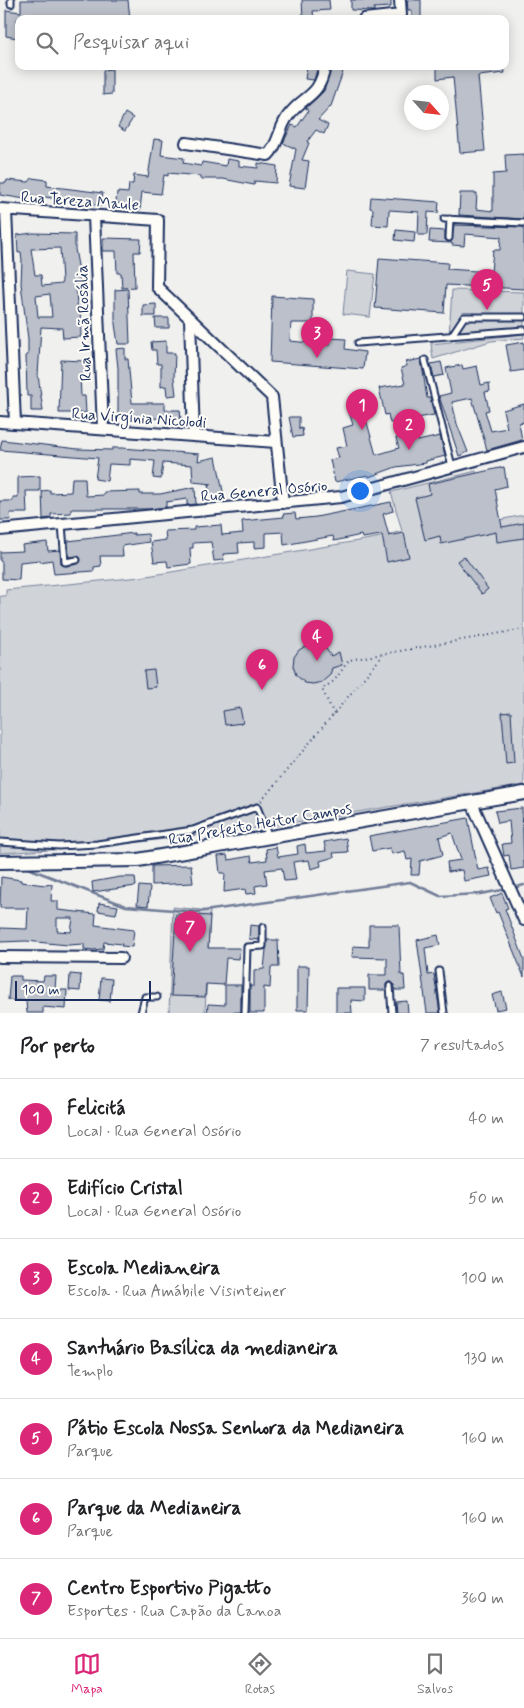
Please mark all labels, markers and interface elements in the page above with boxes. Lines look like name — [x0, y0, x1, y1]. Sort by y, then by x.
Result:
search box — [15, 15, 509, 70]
icon: search — [33, 29, 61, 57]
text: Pesquisar aqui — [73, 30, 189, 55]
north arrow — [404, 85, 449, 130]
street label: Rua Tereza Maule — [20, 187, 140, 216]
street label: Rua Irmã Rosália — [72, 264, 97, 382]
pin: 5 — [471, 269, 503, 310]
pin: 3 — [301, 317, 333, 358]
pin: 1 — [346, 389, 378, 430]
street label: Rua Virgínia Nicolodi — [71, 403, 207, 435]
pin: 2 — [393, 409, 425, 450]
street label: Rua General Osório — [200, 476, 328, 507]
your location — [347, 478, 373, 504]
pin: 4 — [301, 620, 333, 661]
pin: 6 — [246, 649, 278, 690]
street label: Rua Prefeito Heitor Campos — [167, 798, 354, 851]
pin: 7 — [174, 911, 206, 952]
scale bar — [15, 978, 151, 1001]
text: 100 m — [22, 981, 60, 999]
text: Por perto — [20, 1032, 95, 1060]
text: 7 resultados — [420, 1035, 504, 1056]
text: Felicitá — [67, 1096, 126, 1121]
text: 1 — [32, 1108, 40, 1129]
text: 40 m — [468, 1108, 504, 1129]
text: Local · Rua General Osório — [67, 1121, 241, 1142]
text: Edifício Cristal — [67, 1176, 183, 1201]
text: 2 — [32, 1188, 40, 1209]
text: 50 m — [468, 1188, 504, 1209]
text: Local · Rua General Osório — [67, 1201, 241, 1222]
text: Escola Medianeira — [67, 1256, 220, 1281]
text: 3 — [32, 1268, 40, 1289]
text: 100 m — [461, 1268, 504, 1289]
text: Escola · Rua Amábile Visinteiner — [67, 1281, 286, 1302]
text: Santuário Basílica da medianeira — [67, 1336, 338, 1361]
text: 4 — [31, 1348, 41, 1369]
text: 130 m — [463, 1348, 504, 1369]
text: Templo — [67, 1361, 113, 1382]
text: Pátio Escola Nossa Senhora da Medianeira — [67, 1416, 404, 1441]
text: 5 — [31, 1428, 41, 1449]
text: 160 m — [461, 1428, 504, 1449]
text: Parque — [67, 1441, 113, 1462]
text: Parque da Medianeira — [67, 1496, 241, 1521]
text: 6 — [32, 1508, 40, 1529]
text: 160 m — [461, 1508, 504, 1529]
text: Parque — [67, 1521, 113, 1542]
text: Centro Esportivo Pigatto — [67, 1576, 271, 1601]
text: 7 — [31, 1588, 41, 1609]
text: 360 m — [461, 1588, 504, 1609]
text: Esportes · Rua Capão da Canoa — [67, 1601, 282, 1622]
tab: Mapa — [71, 1650, 103, 1698]
tab: Rotas — [245, 1650, 275, 1698]
tab: Salvos — [417, 1650, 453, 1698]

